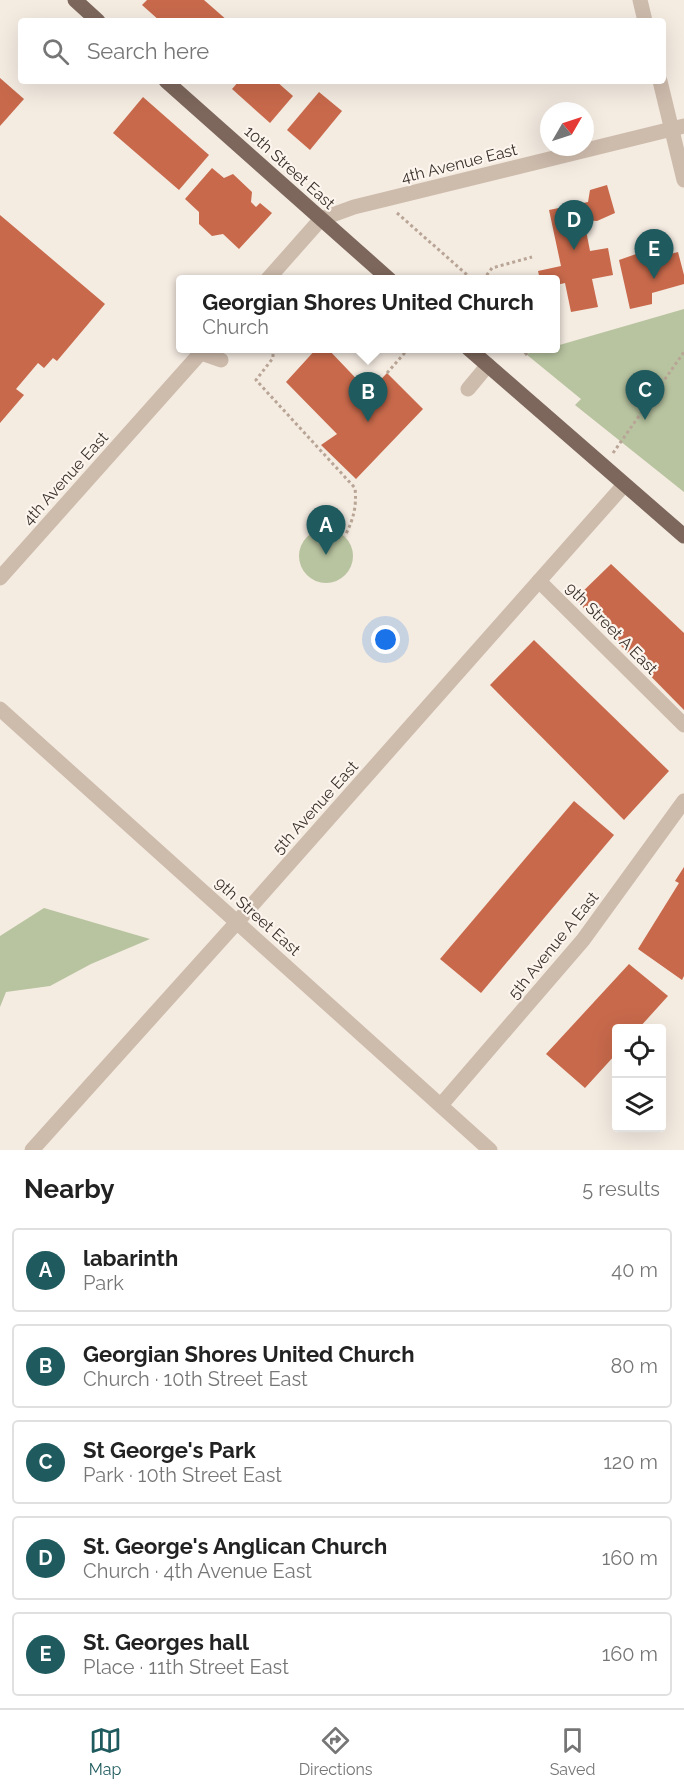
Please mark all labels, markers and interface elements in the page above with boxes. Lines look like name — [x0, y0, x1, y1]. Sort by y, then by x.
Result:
search box — [18, 18, 666, 84]
icon: search — [39, 35, 72, 68]
text: Search here — [87, 38, 209, 64]
north arrow — [540, 102, 594, 156]
street label: 10th Street East — [240, 122, 339, 213]
street label: 4th Avenue East — [399, 140, 520, 187]
pin: D — [554, 200, 594, 250]
pin: E — [634, 230, 674, 279]
popup — [176, 275, 560, 353]
text: Georgian Shores United Church — [202, 289, 534, 315]
text: Church — [202, 315, 269, 339]
pin: C — [626, 370, 664, 420]
pin: B — [348, 372, 388, 422]
street label: 4th Avenue East — [19, 427, 113, 529]
pin: A — [306, 506, 346, 555]
street label: 9th Street A East — [562, 579, 662, 679]
your location — [371, 625, 400, 654]
street label: 5th Avenue East — [269, 756, 363, 858]
street label: 9th Street East — [211, 873, 305, 960]
street label: 5th Avenue A East — [504, 887, 603, 1003]
map controls — [612, 1024, 666, 1132]
button: locate — [612, 1024, 666, 1078]
button: layers — [612, 1078, 666, 1132]
text: Nearby — [24, 1174, 114, 1204]
text: 5 results — [582, 1177, 660, 1201]
text: labarinth — [83, 1245, 178, 1271]
text: A — [39, 1258, 52, 1282]
text: 40 m — [611, 1258, 658, 1282]
text: Park — [83, 1271, 124, 1295]
text: Georgian Shores United Church — [83, 1341, 415, 1367]
text: B — [39, 1354, 52, 1378]
text: 80 m — [610, 1354, 658, 1378]
text: Church · 10th Street East — [83, 1367, 308, 1391]
text: St George's Park — [83, 1437, 256, 1463]
text: C — [39, 1450, 52, 1474]
text: 120 m — [603, 1450, 658, 1474]
text: Park · 10th Street East — [83, 1463, 282, 1487]
text: St. George's Anglican Church — [83, 1533, 387, 1559]
text: D — [38, 1546, 53, 1570]
text: 160 m — [602, 1546, 658, 1570]
text: Church · 4th Avenue East — [83, 1559, 312, 1583]
text: St. Georges hall — [83, 1629, 249, 1655]
text: E — [39, 1642, 52, 1666]
text: 160 m — [602, 1642, 658, 1666]
text: Place · 11th Street East — [83, 1655, 289, 1679]
tab: Map — [89, 1724, 122, 1779]
tab: Directions — [299, 1724, 373, 1779]
tab: Saved — [550, 1724, 595, 1779]

